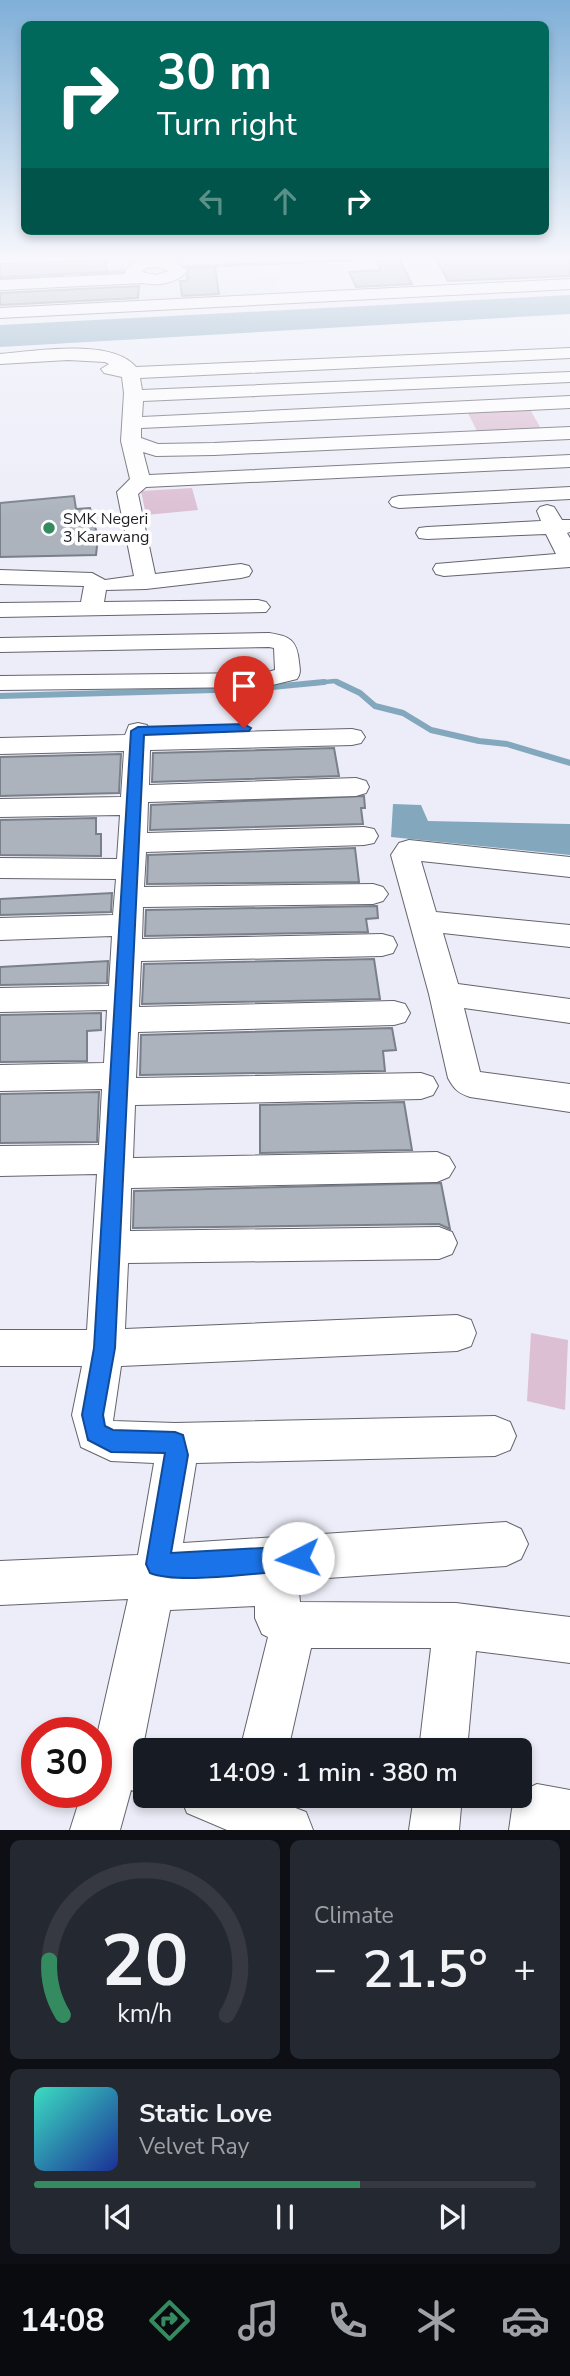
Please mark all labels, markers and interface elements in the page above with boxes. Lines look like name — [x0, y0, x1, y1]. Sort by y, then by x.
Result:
text: 30 m — [157, 39, 272, 106]
icon: right — [42, 49, 133, 140]
text: Turn right — [157, 103, 297, 146]
icon: left — [193, 182, 231, 220]
icon: ahead — [266, 182, 304, 220]
icon: right — [339, 182, 377, 220]
place label: SMK Negeri 3 Karawang — [63, 508, 149, 548]
marker: SMK Negeri 3 Karawang — [41, 520, 57, 536]
pin — [214, 656, 274, 728]
icon: arrive — [225, 667, 263, 705]
position arrow — [261, 1521, 335, 1595]
speed limit sign: 30 — [21, 1717, 112, 1808]
text: 14:09 · 1 min · 380 m — [207, 1755, 458, 1790]
text: Climate — [314, 1900, 394, 1931]
text: 20 — [101, 1912, 189, 2012]
text: 21.5° — [362, 1934, 488, 2005]
text: − — [314, 1944, 337, 1995]
text: + — [513, 1944, 536, 1995]
text: km/h — [117, 1997, 173, 2031]
text: Static Love — [139, 2096, 272, 2131]
text: Velvet Ray — [139, 2131, 249, 2162]
icon: previous — [99, 2198, 137, 2236]
icon: pause — [266, 2198, 304, 2236]
icon: next — [433, 2198, 471, 2236]
icon: directions — [145, 2296, 194, 2345]
icon: music — [234, 2296, 283, 2345]
icon: phone — [323, 2296, 372, 2345]
icon: climate — [412, 2296, 461, 2345]
icon: car — [501, 2296, 550, 2345]
text: 14:08 — [20, 2299, 105, 2342]

